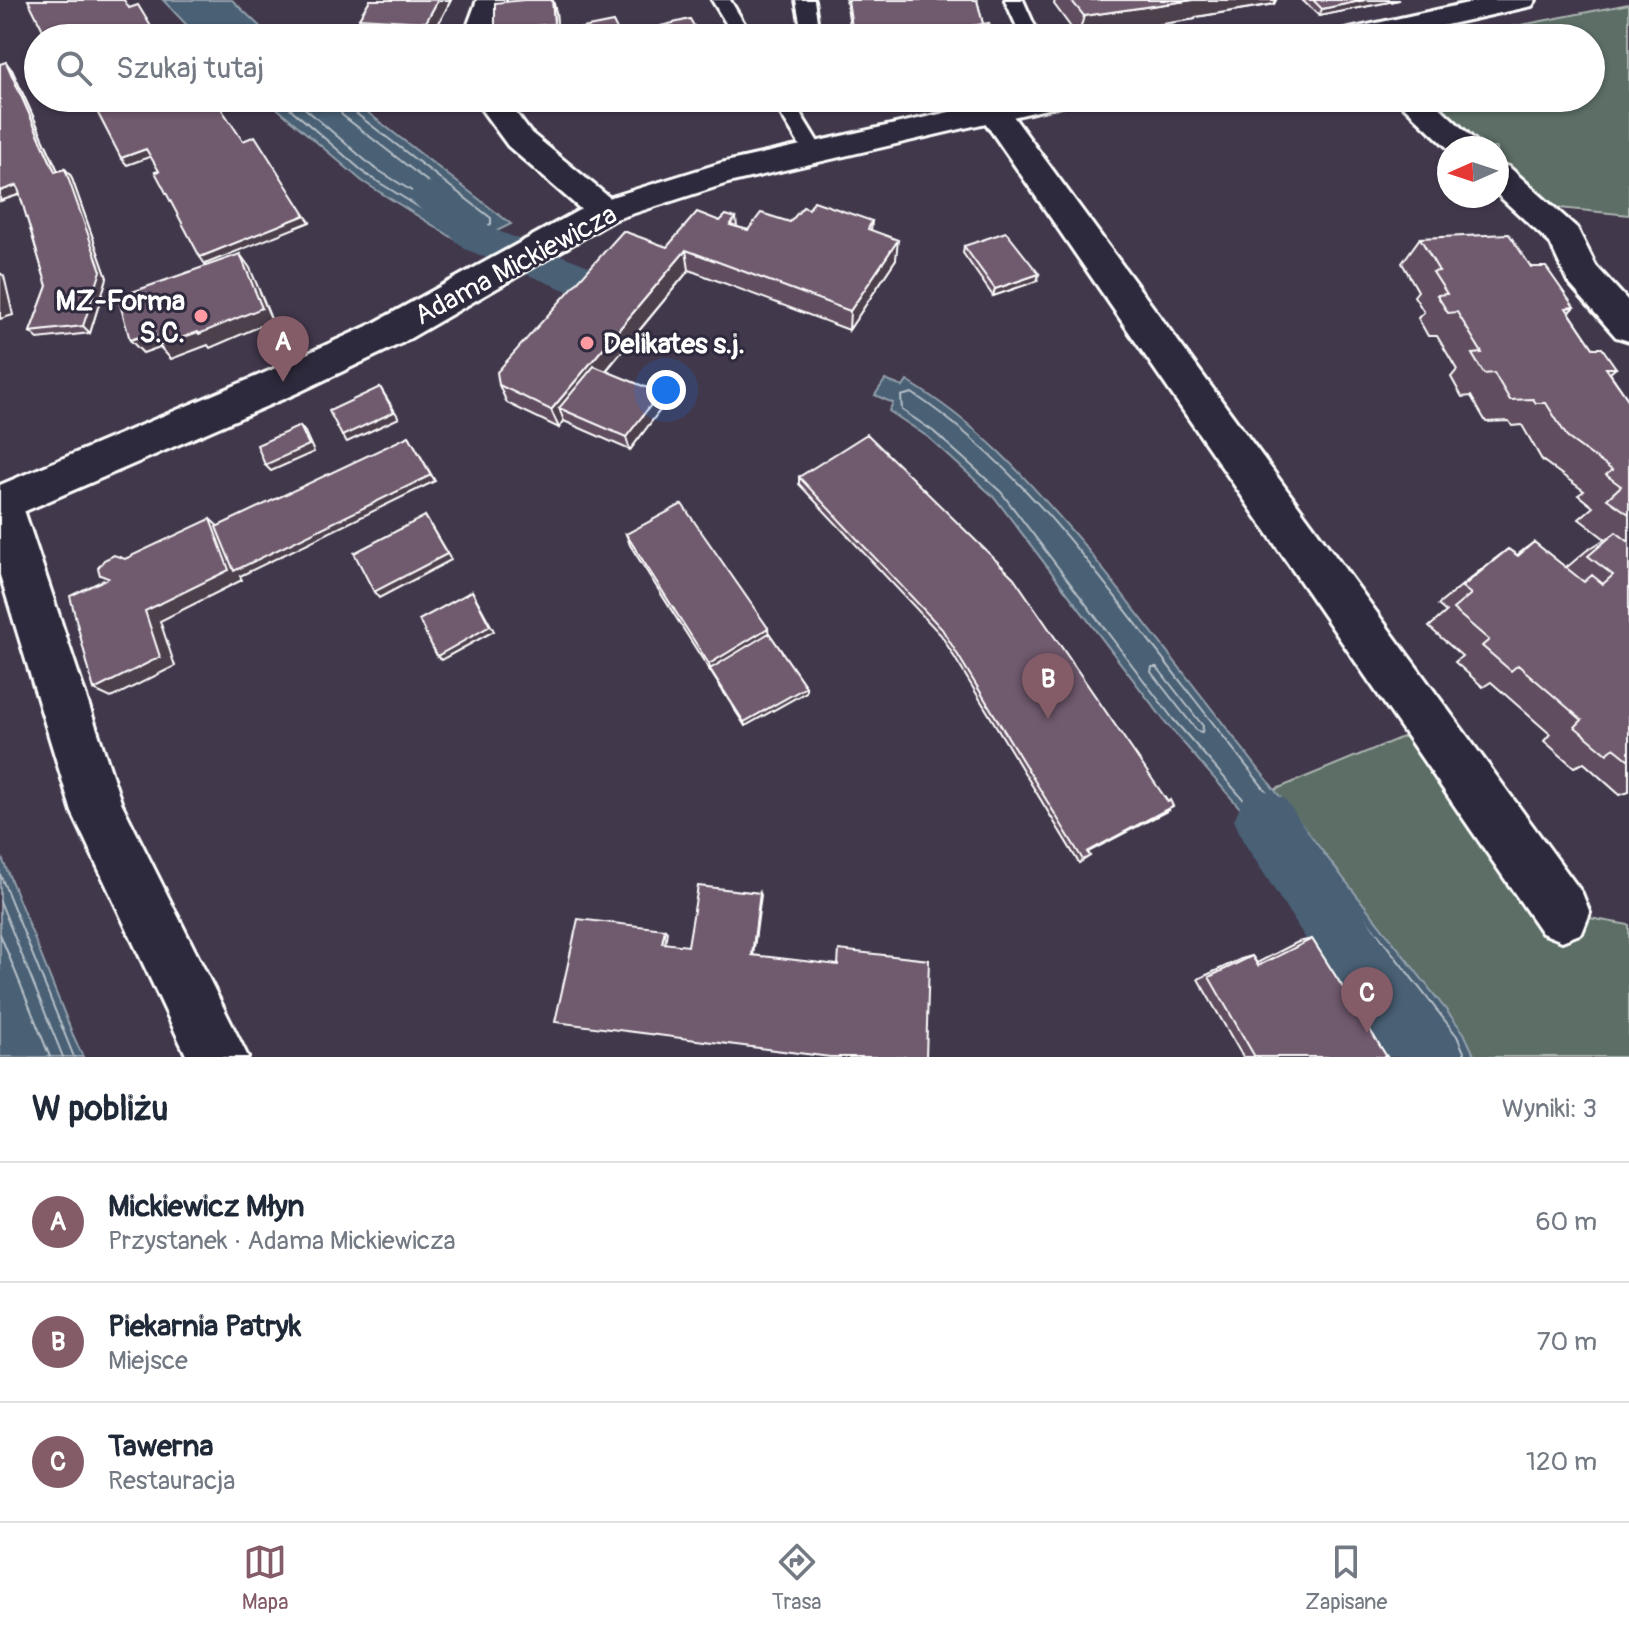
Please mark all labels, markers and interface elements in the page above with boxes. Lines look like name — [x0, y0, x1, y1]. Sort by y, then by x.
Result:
search box — [24, 24, 1605, 112]
icon: search — [52, 46, 96, 90]
text: Szukaj tutaj — [116, 50, 264, 87]
north arrow — [1437, 136, 1509, 208]
street label: Adama Mickiewicza — [408, 197, 623, 333]
place label: MZ-Forma S.C. — [55, 284, 185, 351]
marker: MZ-Forma S.C. — [192, 307, 210, 325]
pin: A — [257, 316, 309, 382]
place label: Delikates s.j. — [603, 327, 745, 362]
marker: Delikates s.j. — [578, 334, 596, 352]
your location — [646, 370, 686, 410]
pin: B — [1022, 653, 1074, 719]
pin: C — [1341, 967, 1393, 1033]
text: W pobliżu — [32, 1088, 168, 1131]
text: Wyniki: 3 — [1502, 1093, 1597, 1125]
text: Mickiewicz Młyn — [108, 1188, 305, 1225]
text: A — [50, 1206, 66, 1238]
text: 60 m — [1535, 1206, 1597, 1238]
text: Przystanek · Adama Mickiewicza — [108, 1225, 456, 1257]
text: Piekarnia Patryk — [108, 1308, 301, 1345]
text: B — [51, 1326, 65, 1358]
text: 70 m — [1537, 1326, 1597, 1358]
text: Miejsce — [108, 1345, 188, 1377]
text: Tawerna — [108, 1428, 213, 1465]
text: C — [50, 1446, 66, 1478]
text: 120 m — [1526, 1446, 1597, 1478]
text: Restauracja — [108, 1465, 235, 1497]
tab: Mapa — [242, 1540, 288, 1616]
tab: Trasa — [772, 1540, 822, 1616]
tab: Zapisane — [1305, 1540, 1387, 1616]

